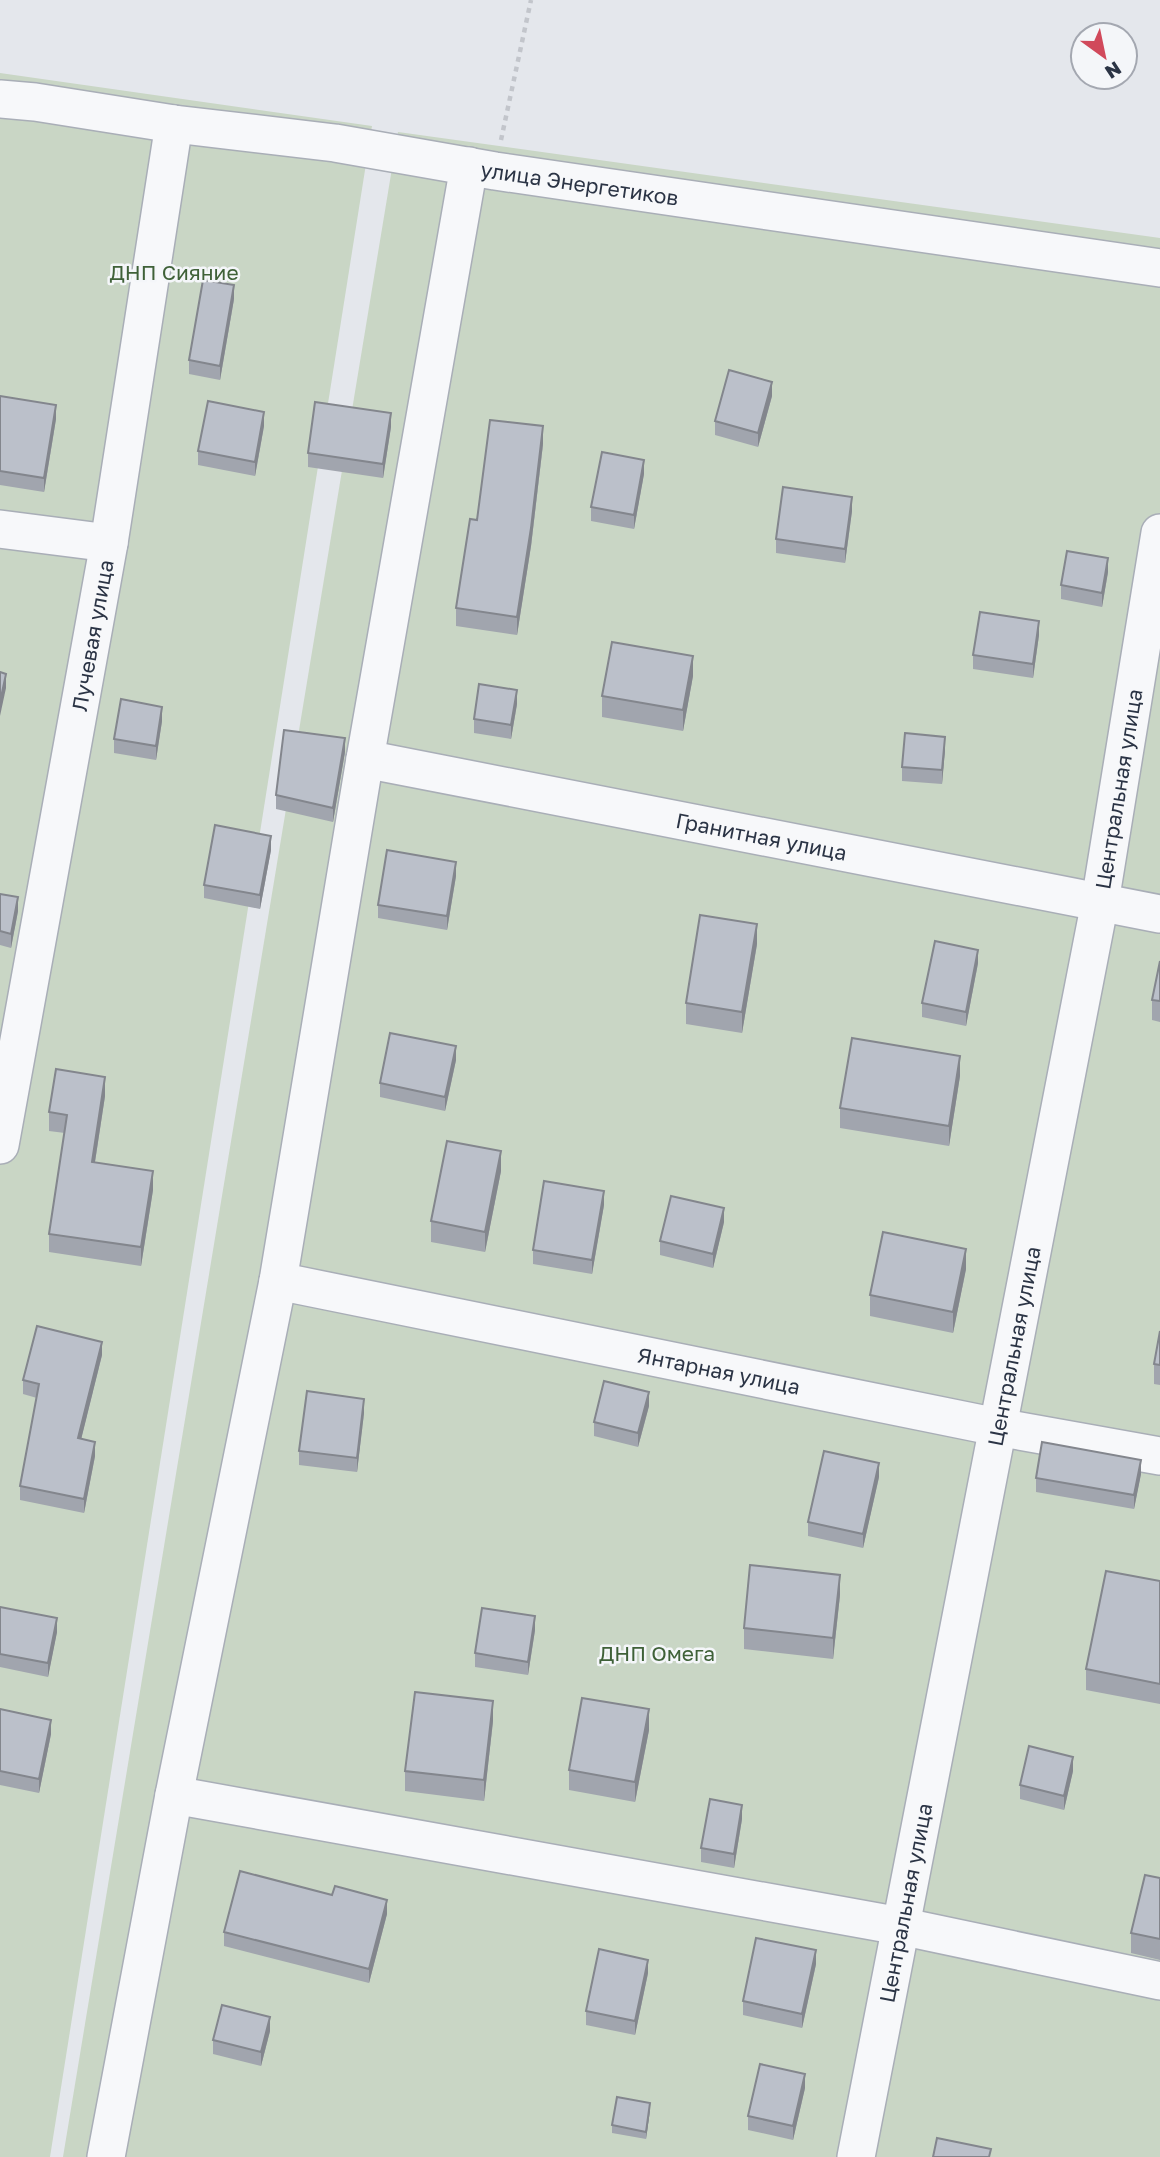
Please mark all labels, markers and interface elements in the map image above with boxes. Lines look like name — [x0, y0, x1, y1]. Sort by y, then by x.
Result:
north arrow — [1069, 21, 1139, 91]
text: N — [1101, 57, 1126, 84]
street label: улица Энергетиков — [479, 156, 680, 211]
park label: ДНП Сияние — [109, 259, 239, 285]
street label: Лучевая улица — [66, 558, 119, 713]
street label: Центральная улица — [1089, 687, 1147, 891]
street label: Гранитная улица — [674, 807, 849, 866]
street label: Центральная улица — [982, 1244, 1046, 1448]
street label: Янтарная улица — [635, 1341, 803, 1400]
park label: ДНП Омега — [599, 1640, 715, 1666]
street label: Центральная улица — [873, 1801, 938, 2005]

